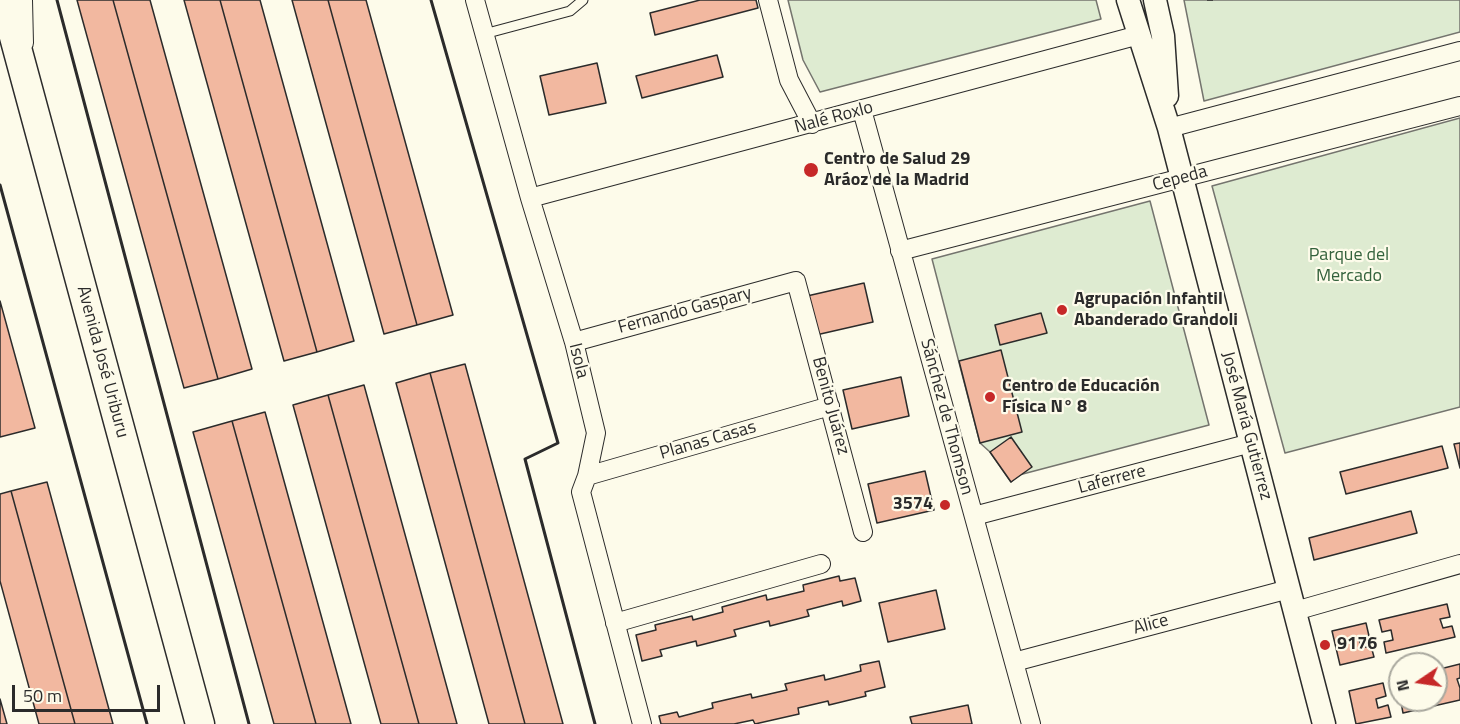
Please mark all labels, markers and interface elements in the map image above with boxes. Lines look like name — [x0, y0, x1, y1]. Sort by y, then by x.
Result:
street label: Nalé Roxlo — [792, 97, 876, 139]
place label: Centro de Salud 29 Aráoz de la Madrid — [824, 149, 970, 192]
marker: Centro de Salud 29 Aráoz de la Madrid — [802, 161, 820, 179]
street label: Cepeda — [1150, 161, 1210, 197]
park label: Parque del Mercado — [1309, 245, 1389, 288]
street label: Fernando Gaspary — [616, 283, 754, 339]
street label: Avenida José Uriburu — [71, 284, 133, 440]
place label: Agrupación Infantil Abanderado Grandoli — [1074, 289, 1238, 332]
marker: Agrupación Infantil Abanderado Grandoli — [1055, 303, 1069, 317]
street label: Sánchez de Thomson — [915, 336, 977, 498]
street label: Isola — [563, 341, 593, 381]
street label: José María Gutierrez — [1216, 349, 1276, 503]
street label: Benito Juárez — [807, 355, 853, 457]
place label: Centro de Educación Física N° 8 — [1002, 376, 1160, 418]
marker: Centro de Educación Física N° 8 — [983, 390, 997, 404]
street label: Planas Casas — [657, 417, 759, 465]
street label: Laferrere — [1076, 461, 1148, 499]
place label: 3574 — [893, 494, 933, 516]
marker: 3574 — [938, 498, 952, 512]
street label: Alice — [1131, 610, 1171, 640]
place label: 9176 — [1337, 634, 1377, 656]
marker: 9176 — [1318, 638, 1332, 652]
north arrow — [1388, 652, 1448, 712]
scale bar — [15, 673, 164, 711]
text: N — [1389, 677, 1415, 694]
text: 50 m — [23, 682, 62, 709]

